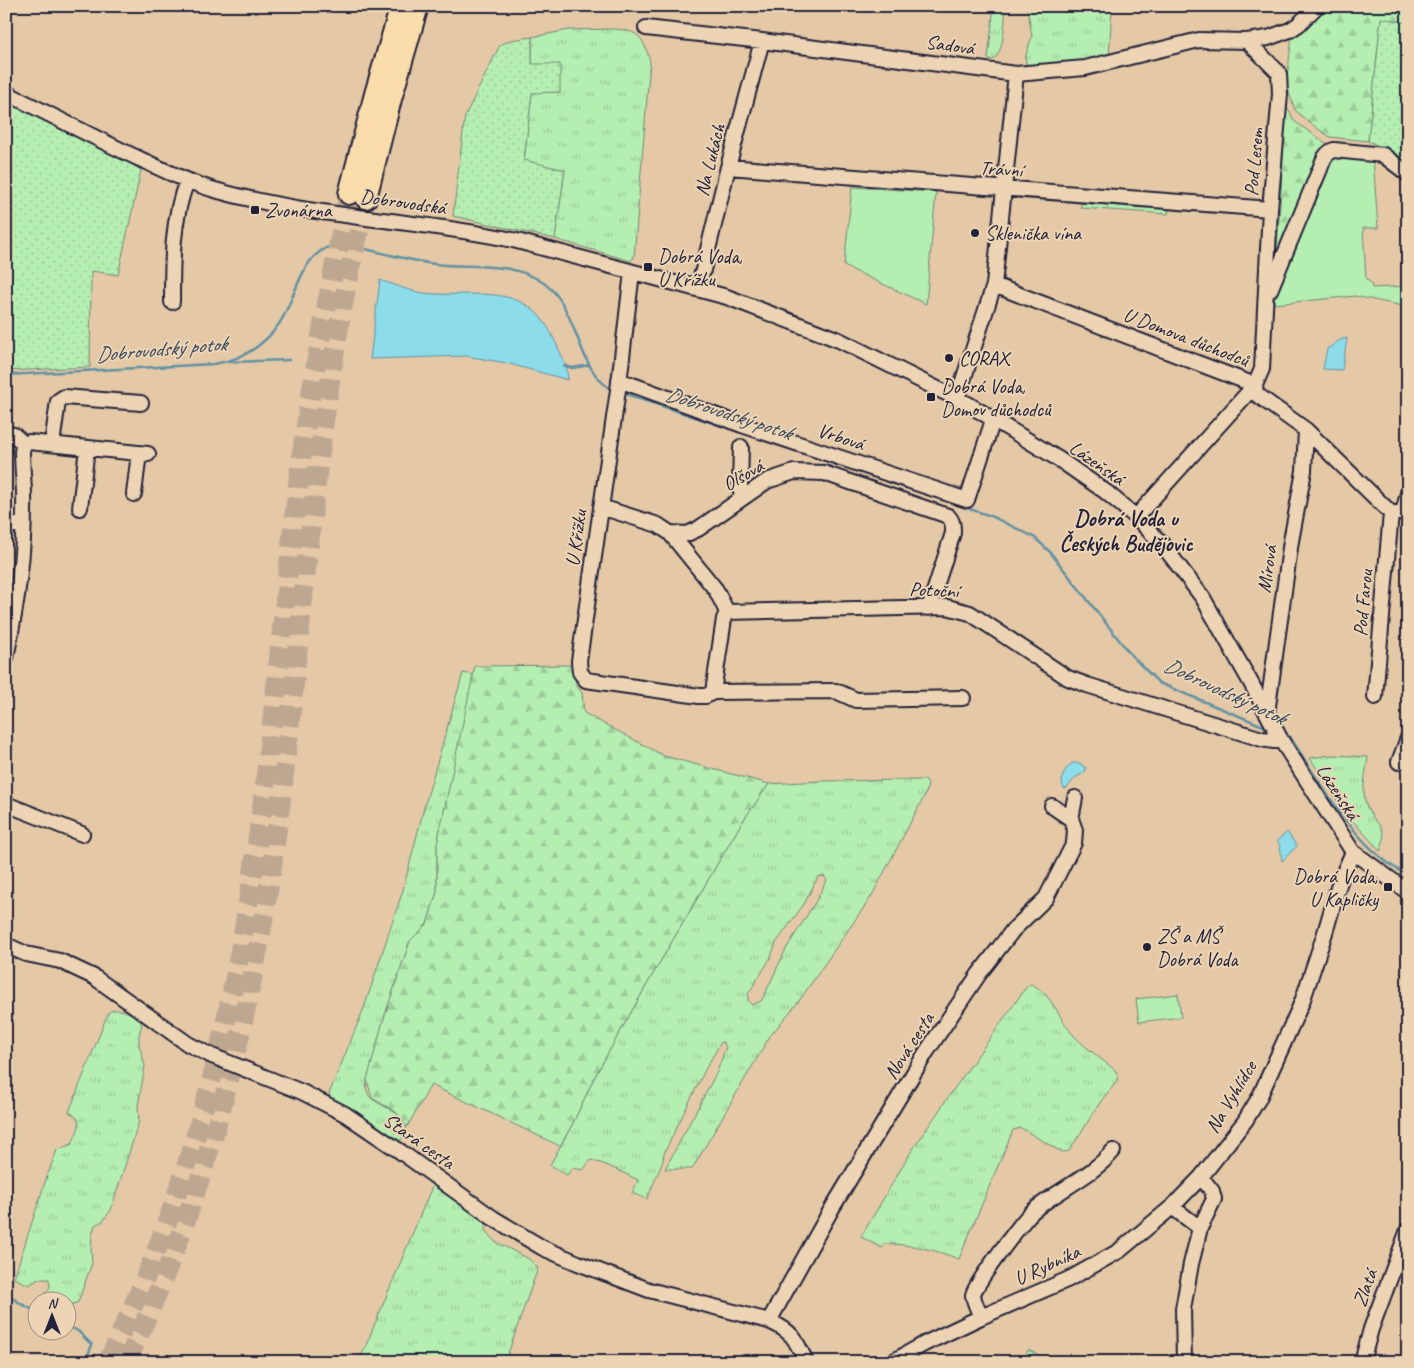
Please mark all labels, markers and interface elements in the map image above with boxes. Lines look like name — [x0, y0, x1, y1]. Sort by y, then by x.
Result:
street label: Sadová — [924, 29, 978, 61]
street label: Na Lukách — [689, 120, 731, 199]
street label: Pod Lesem — [1239, 126, 1269, 197]
street label: Trávní — [979, 155, 1027, 183]
street label: Dobrovodská — [359, 184, 450, 221]
place label: Zvonárna — [265, 198, 333, 223]
marker: Zvonárna — [249, 204, 261, 216]
place label: Sklenička vína — [985, 221, 1082, 246]
marker: Sklenička vína — [969, 227, 981, 239]
place label: Dobrá Voda, U Křížku — [658, 244, 742, 292]
marker: Dobrá Voda, U Křížku — [642, 261, 654, 273]
street label: U Domova důchodců — [1120, 302, 1254, 373]
water label: Dobrovodský potok — [95, 330, 232, 368]
place label: CORAX — [959, 346, 1012, 371]
marker: CORAX — [943, 352, 955, 364]
place label: Dobrá Voda, Domov důchodců — [941, 374, 1052, 422]
water label: Dobrovodský potok — [663, 380, 799, 447]
marker: Dobrá Voda, Domov důchodců — [925, 391, 937, 403]
street label: Vrbová — [814, 418, 870, 457]
street label: Lázeňská — [1064, 435, 1131, 492]
street label: Olšová — [718, 452, 770, 497]
district label: Dobrá Voda u Českých Budějovic — [1059, 505, 1193, 558]
street label: U Křížku — [560, 507, 593, 568]
street label: Mírová — [1251, 541, 1283, 594]
street label: Pod Farou — [1348, 567, 1379, 637]
street label: Potoční — [909, 576, 964, 604]
water label: Dobrovodský potok — [1160, 652, 1294, 732]
street label: Lázeňská — [1311, 759, 1367, 827]
place label: Dobrá Voda, U Kapličky — [1294, 864, 1379, 912]
marker: Dobrá Voda, U Kapličky — [1382, 881, 1394, 893]
place label: ZŠ a MŠ Dobrá Voda — [1157, 924, 1239, 972]
marker: ZŠ a MŠ Dobrá Voda — [1141, 941, 1153, 953]
street label: Nová cesta — [878, 1006, 941, 1084]
street label: Na Vyhlídce — [1200, 1055, 1263, 1138]
street label: Stará cesta — [379, 1107, 461, 1176]
street label: U Rybníka — [1010, 1238, 1085, 1291]
street label: Zlatá — [1347, 1264, 1384, 1310]
north arrow — [28, 1290, 78, 1340]
text: N — [48, 1295, 59, 1312]

